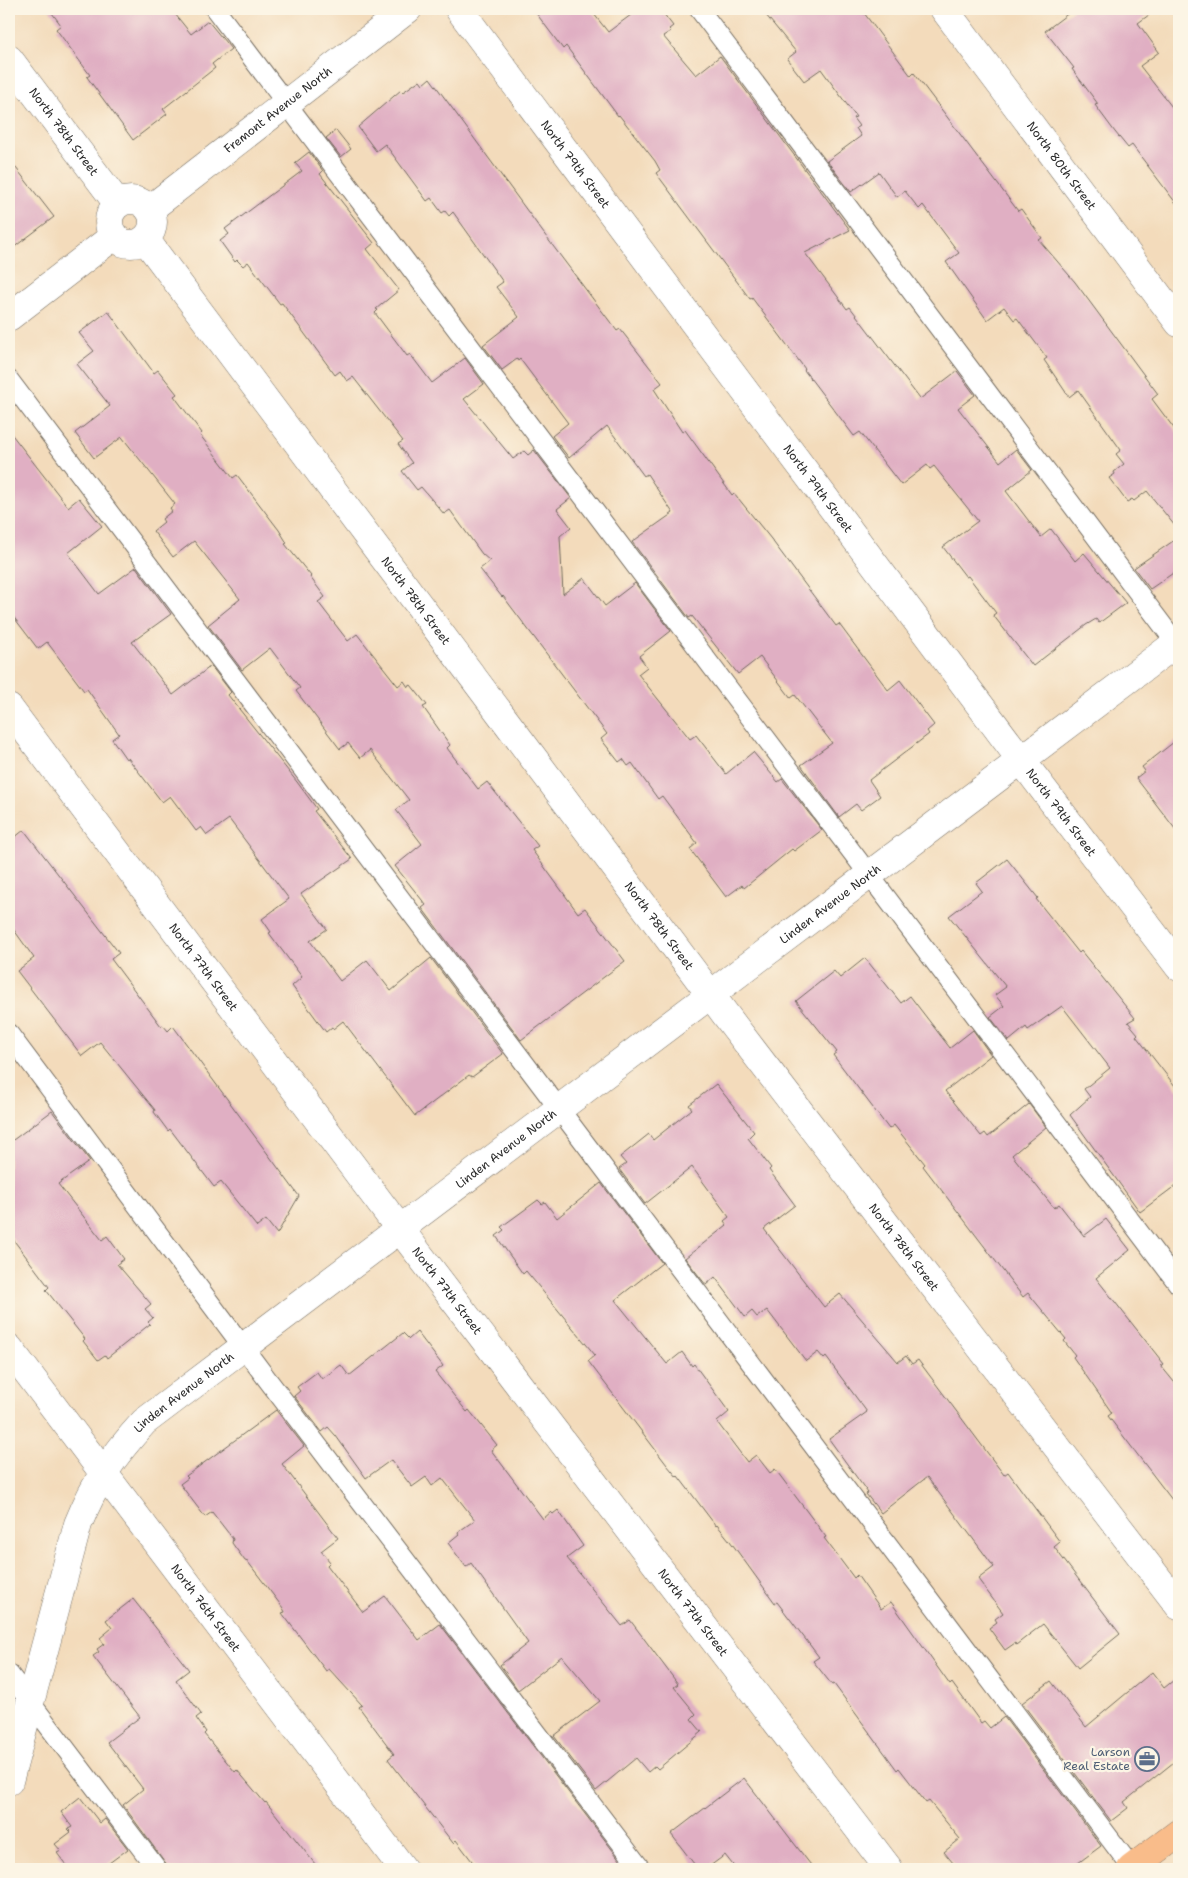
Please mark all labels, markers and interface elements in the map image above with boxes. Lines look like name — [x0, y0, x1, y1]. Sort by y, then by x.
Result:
street label: Fremont Avenue North — [221, 63, 335, 157]
street label: North 78th Street — [25, 84, 102, 179]
street label: North 79th Street — [537, 117, 613, 212]
street label: North 80th Street — [1023, 118, 1100, 213]
street label: North 79th Street — [780, 441, 856, 536]
street label: North 78th Street — [378, 554, 454, 648]
street label: North 79th Street — [1022, 765, 1100, 860]
street label: Linden Avenue North — [776, 861, 884, 948]
street label: North 78th Street — [621, 879, 697, 973]
street label: North 77th Street — [165, 920, 242, 1014]
street label: Linden Avenue North — [452, 1105, 560, 1192]
street label: North 78th Street — [865, 1200, 943, 1294]
street label: North 77th Street — [408, 1244, 486, 1338]
street label: Linden Avenue North — [130, 1349, 238, 1436]
street label: North 76th Street — [167, 1561, 244, 1655]
street label: North 77th Street — [654, 1566, 732, 1660]
place label: Larson Real Estate — [1063, 1744, 1130, 1774]
office icon: Larson Real Estate — [1134, 1746, 1160, 1772]

